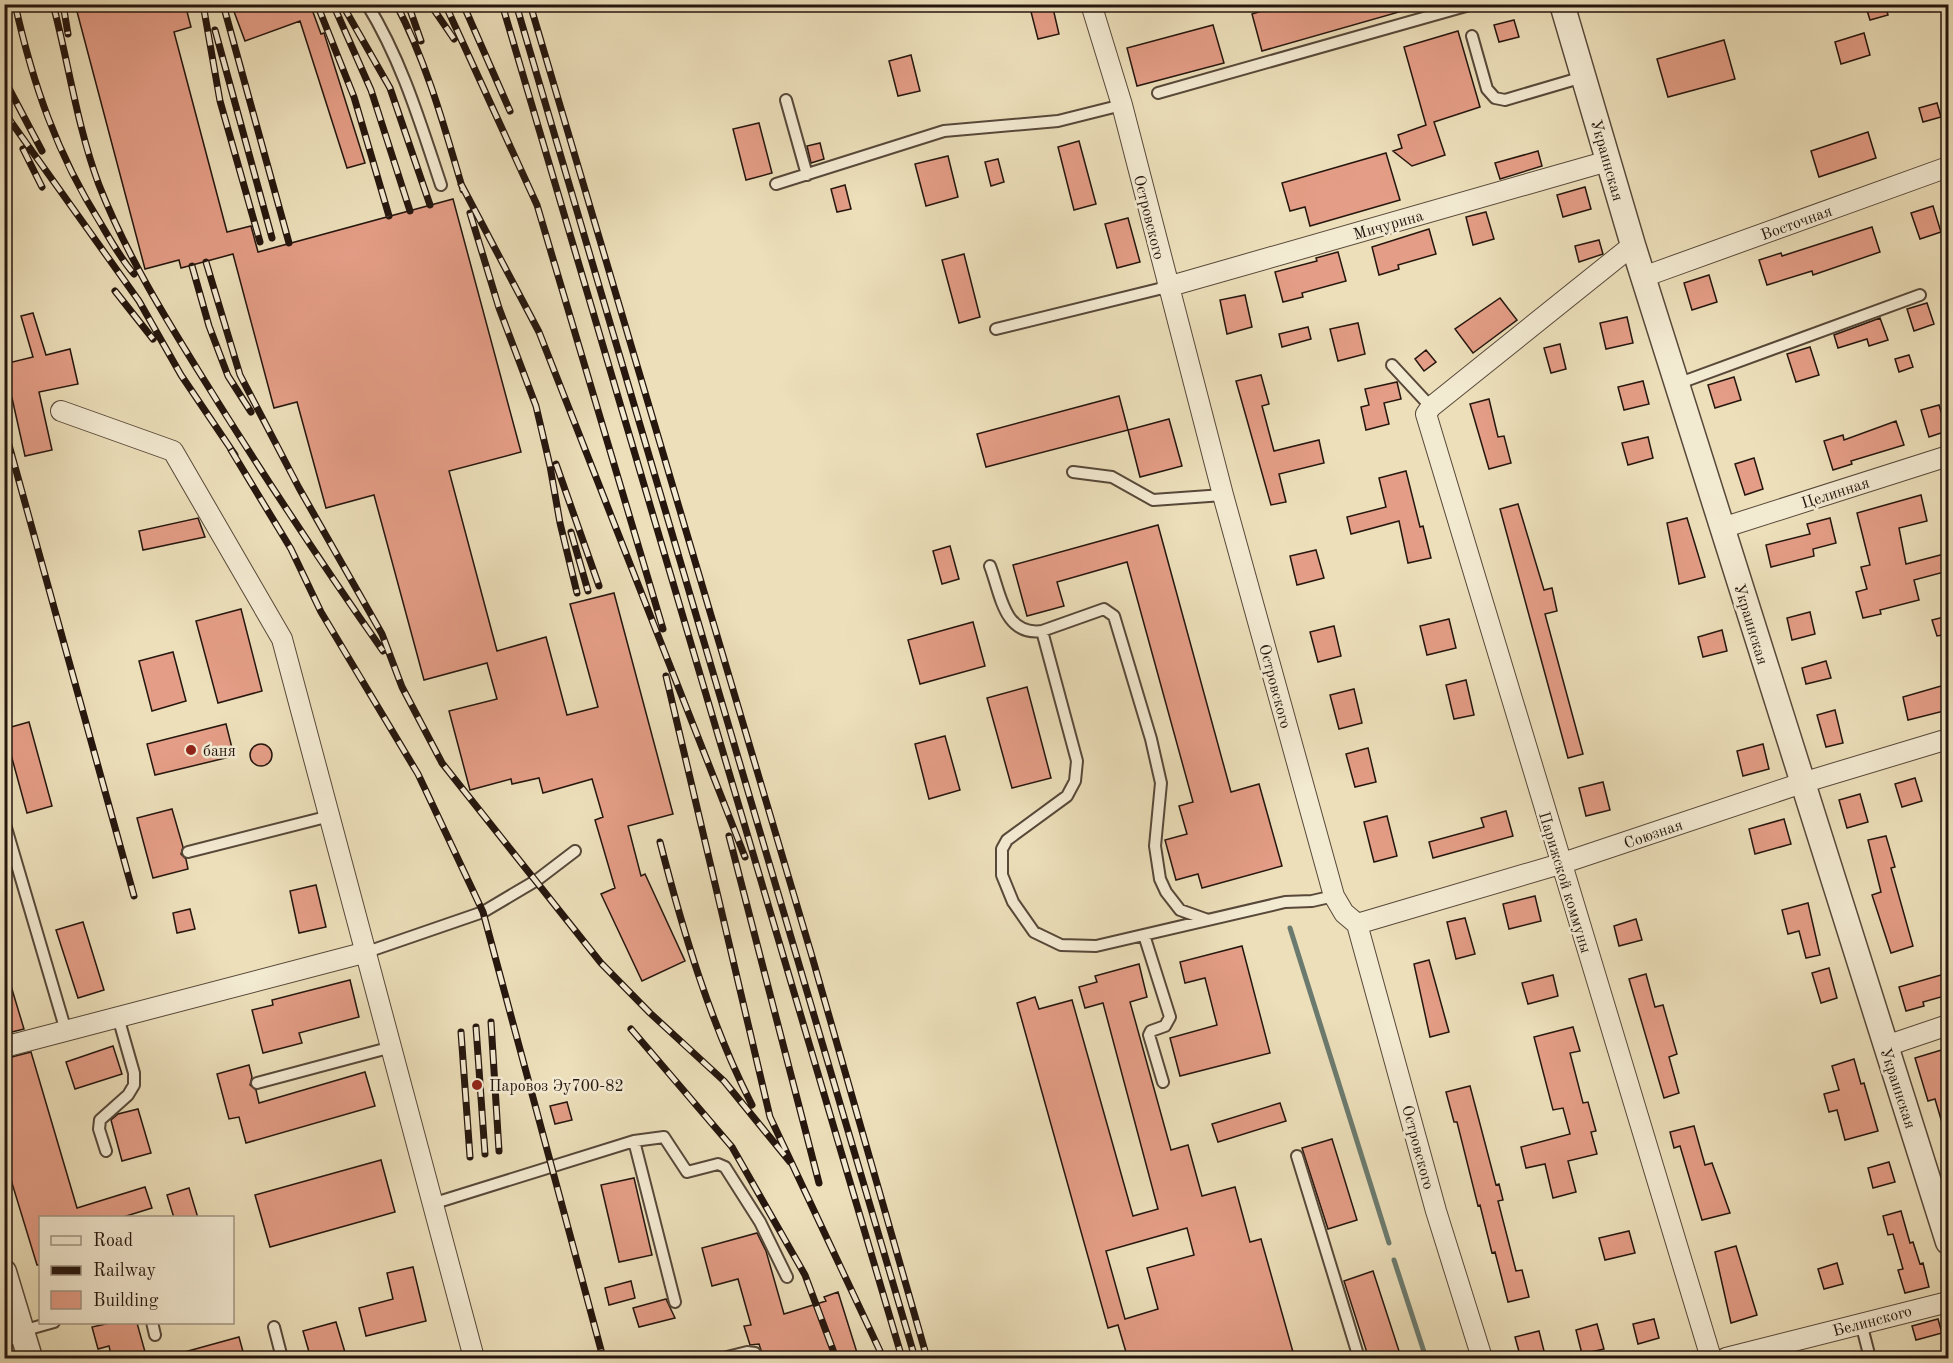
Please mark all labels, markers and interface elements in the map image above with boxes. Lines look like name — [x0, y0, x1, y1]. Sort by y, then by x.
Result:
street label: Украинская — [1587, 118, 1625, 203]
street label: Островского — [1130, 174, 1166, 262]
street label: Восточная — [1759, 204, 1834, 244]
street label: Мичурина — [1352, 208, 1425, 244]
street label: Целинная — [1800, 475, 1872, 512]
street label: Украинская — [1730, 582, 1770, 667]
street label: Островского — [1255, 643, 1293, 731]
marker: баня — [184, 743, 198, 757]
place label: баня — [203, 744, 236, 760]
street label: Парижской коммуны — [1535, 810, 1593, 955]
street label: Союзная — [1622, 817, 1685, 852]
street label: Украинская — [1877, 1046, 1918, 1131]
marker: Паровоз Эу700-82 — [470, 1078, 484, 1092]
place label: Паровоз Эу700-82 — [489, 1079, 624, 1095]
street label: Островского — [1398, 1104, 1436, 1192]
legend — [39, 1216, 234, 1324]
text: Road — [93, 1232, 133, 1250]
text: Railway — [93, 1262, 156, 1280]
text: Building — [93, 1292, 159, 1310]
street label: Белинского — [1831, 1304, 1914, 1340]

